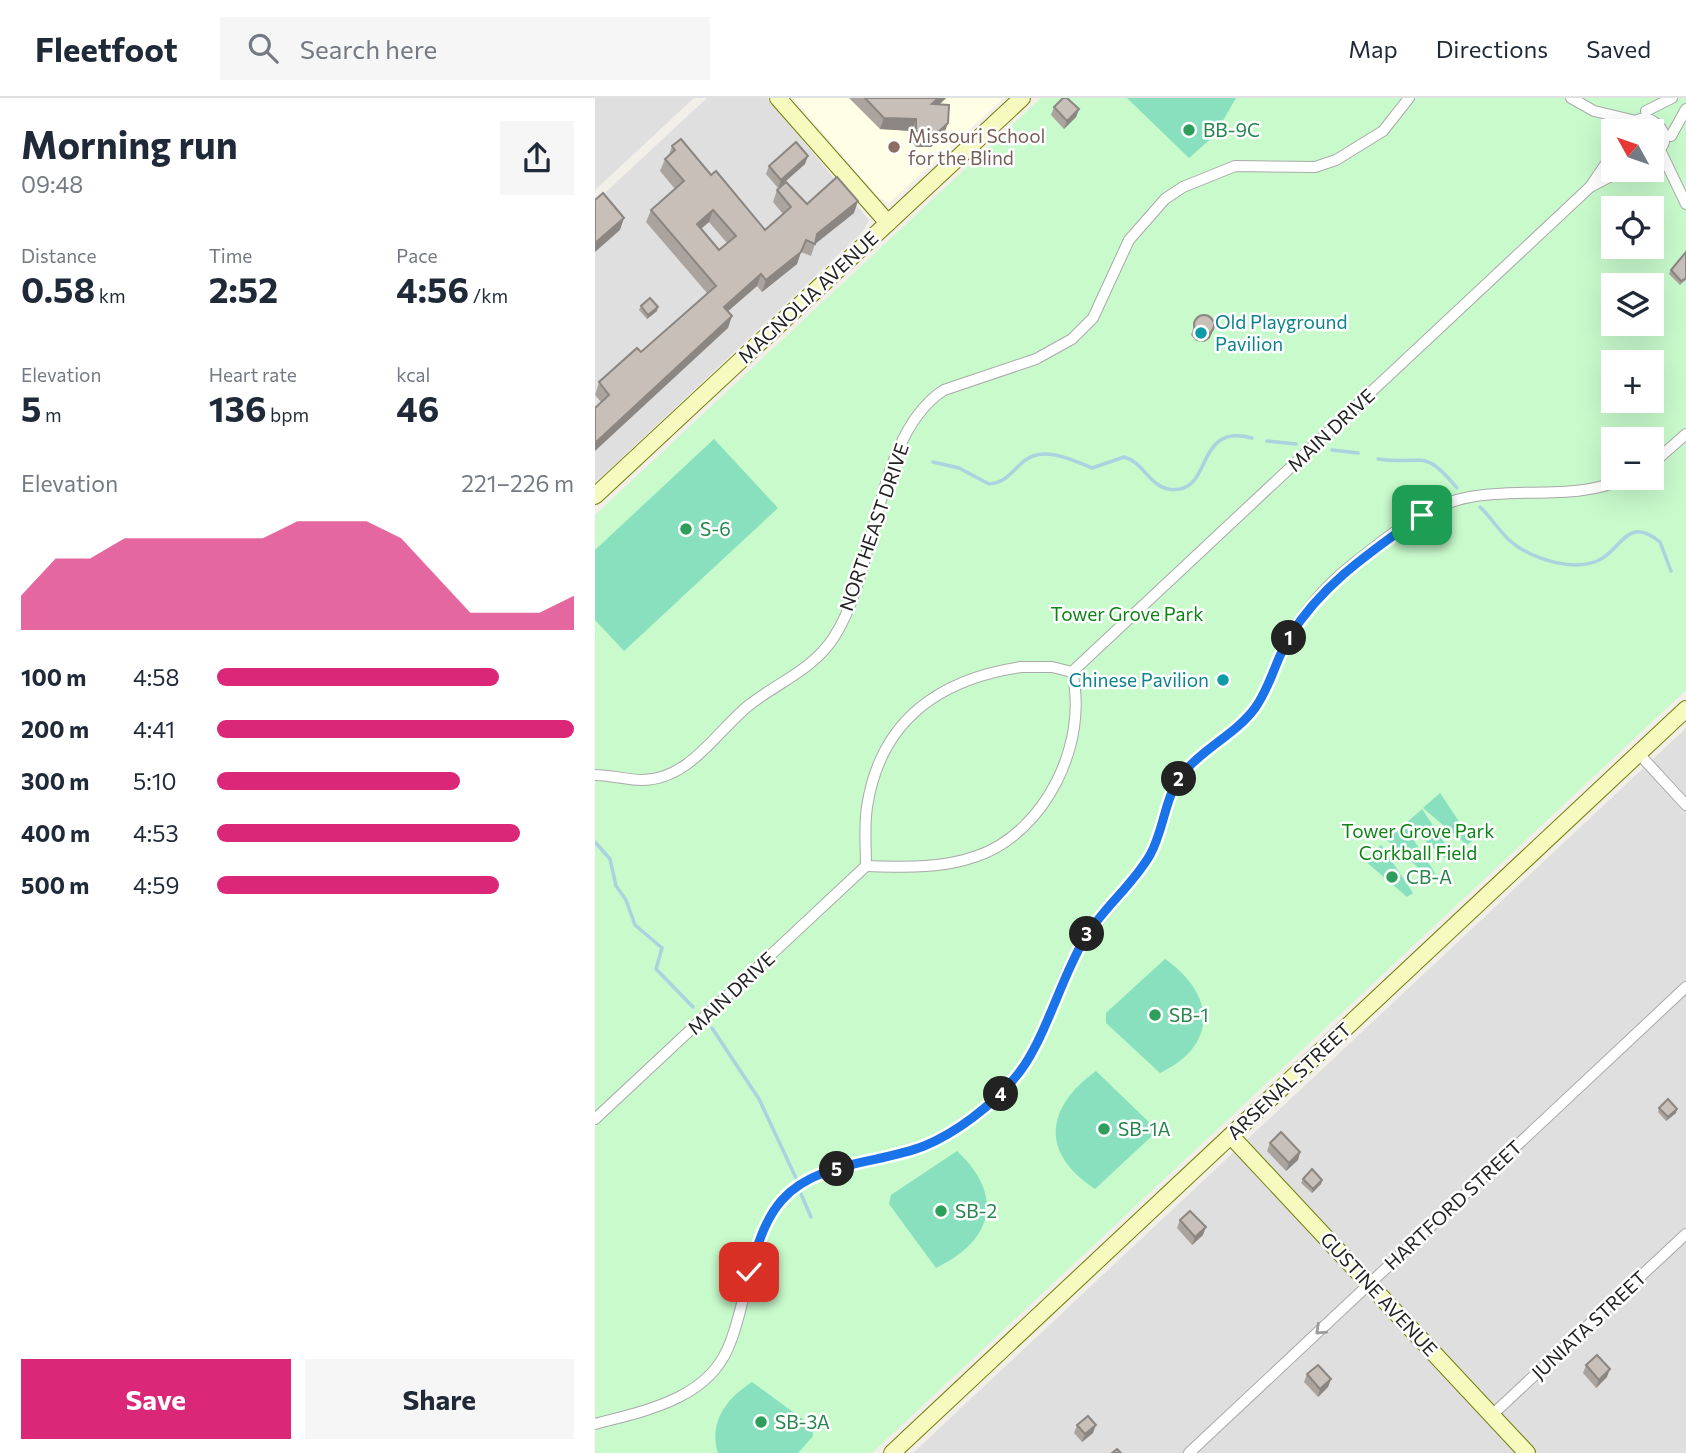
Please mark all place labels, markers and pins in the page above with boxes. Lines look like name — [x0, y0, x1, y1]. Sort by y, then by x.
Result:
place label: BB-9C — [1203, 118, 1260, 141]
marker: BB-9C — [1181, 122, 1197, 138]
place label: Missouri School for the Blind — [908, 124, 1045, 169]
marker: Missouri School for the Blind — [886, 139, 902, 155]
place label: Old Playground Pavilion — [1215, 310, 1347, 355]
marker: Old Playground Pavilion — [1193, 325, 1209, 341]
pin — [1392, 485, 1452, 545]
place label: S-6 — [700, 517, 731, 540]
marker: S-6 — [678, 521, 694, 537]
pin: 1 — [1271, 620, 1307, 656]
place label: Chinese Pavilion — [1069, 668, 1209, 691]
marker: Chinese Pavilion — [1215, 672, 1231, 688]
pin: 2 — [1161, 762, 1197, 796]
place label: CB-A — [1406, 865, 1452, 888]
marker: CB-A — [1384, 869, 1400, 885]
pin: 3 — [1070, 916, 1105, 952]
place label: SB-1 — [1169, 1003, 1209, 1026]
marker: SB-1 — [1147, 1007, 1163, 1023]
pin: 4 — [983, 1076, 1019, 1112]
place label: SB-1A — [1118, 1117, 1171, 1140]
marker: SB-1A — [1096, 1121, 1112, 1137]
pin: 5 — [819, 1152, 855, 1186]
place label: SB-2 — [955, 1199, 997, 1222]
marker: SB-2 — [933, 1203, 949, 1219]
pin — [719, 1242, 779, 1302]
place label: SB-3A — [775, 1410, 830, 1433]
marker: SB-3A — [753, 1414, 769, 1430]

